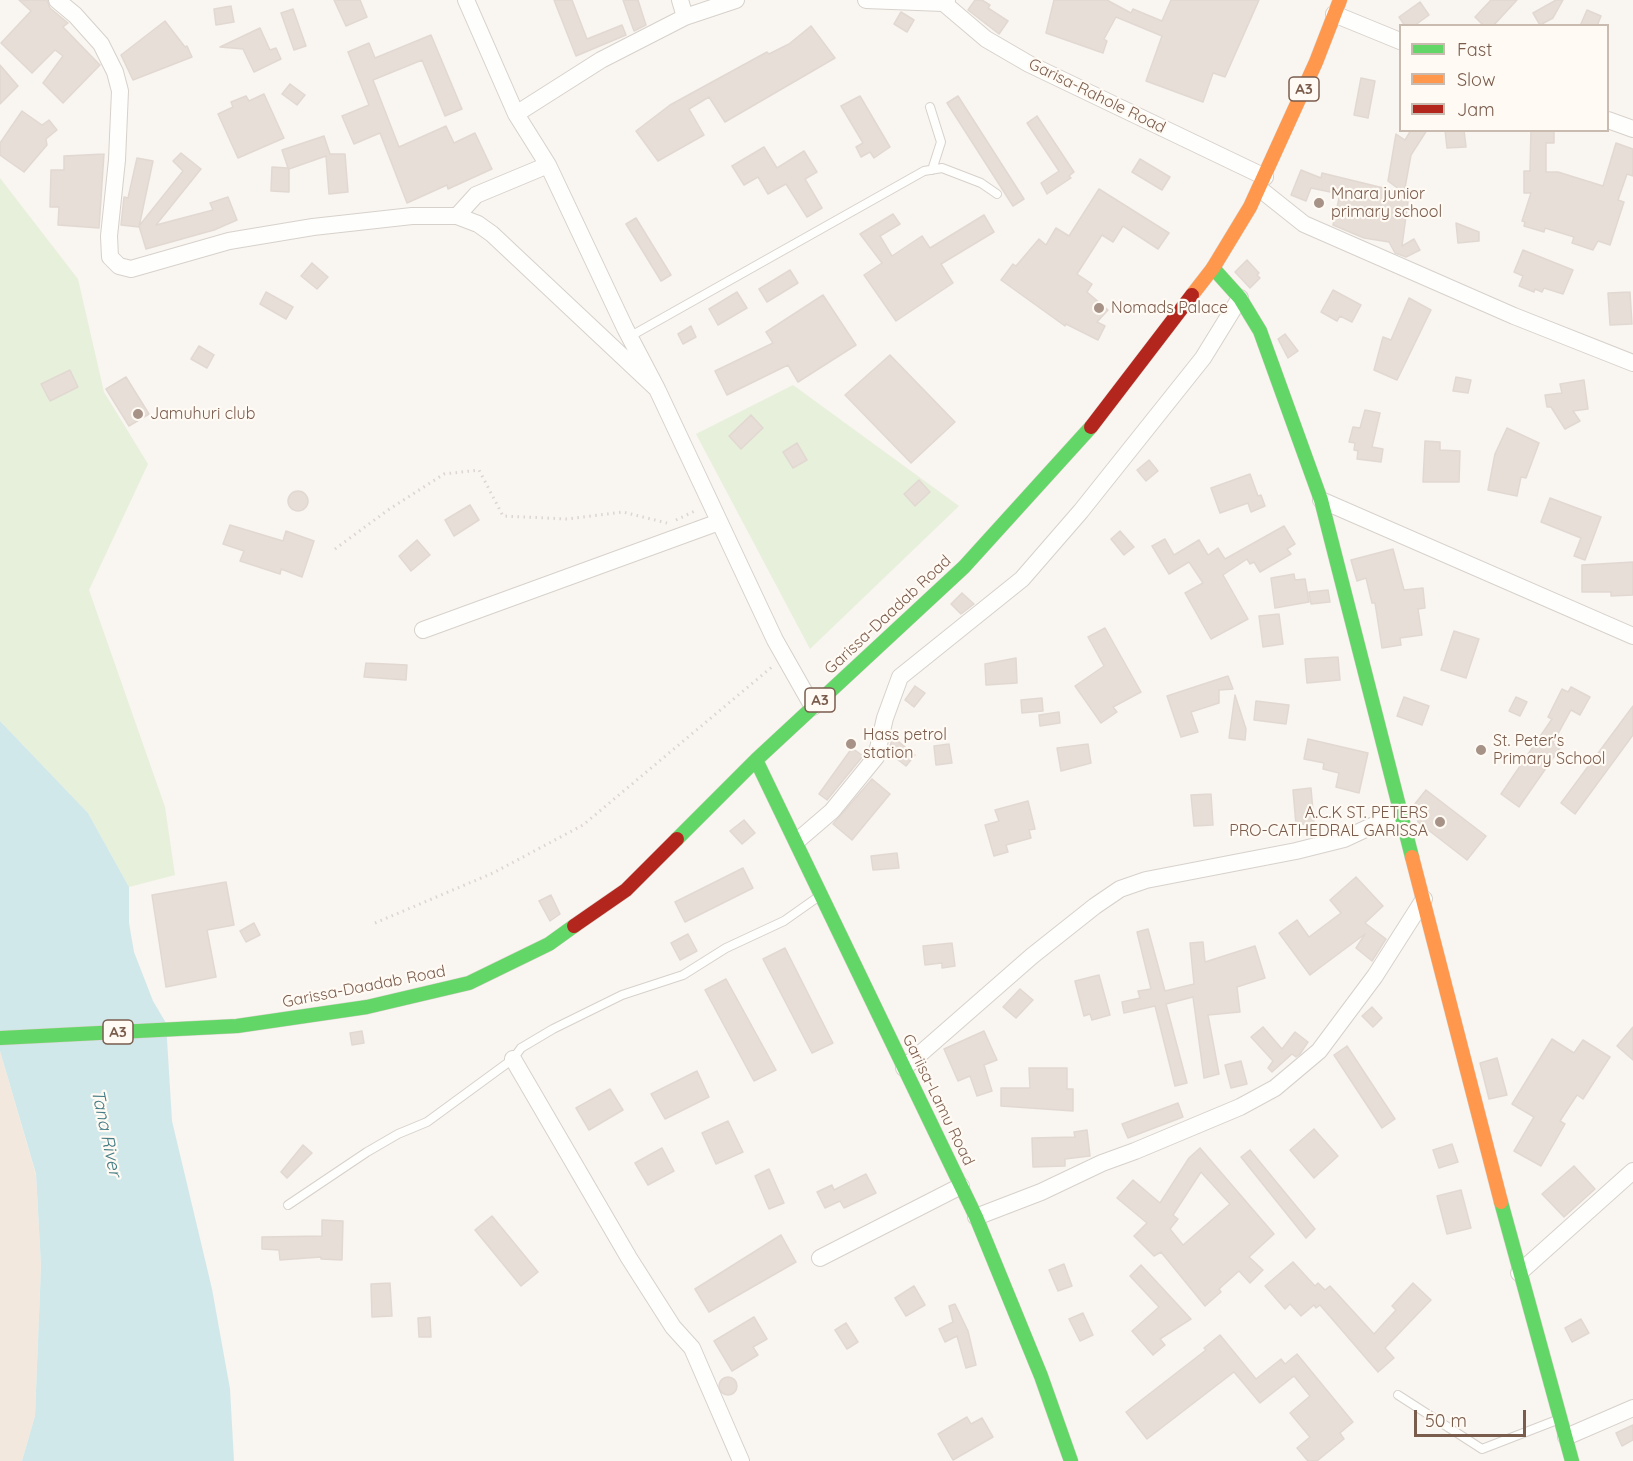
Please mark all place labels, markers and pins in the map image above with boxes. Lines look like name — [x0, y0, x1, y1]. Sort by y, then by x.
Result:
place label: Mnara junior primary school — [1331, 184, 1442, 222]
marker: Mnara junior primary school — [1312, 196, 1326, 210]
place label: Nomads Palace — [1111, 298, 1228, 318]
marker: Nomads Palace — [1092, 301, 1106, 315]
place label: Jamuhuri club — [150, 404, 255, 424]
marker: Jamuhuri club — [131, 407, 145, 421]
place label: Hass petrol station — [863, 725, 947, 763]
place label: St. Peter's Primary School — [1493, 731, 1605, 769]
marker: Hass petrol station — [844, 737, 858, 751]
marker: St. Peter's Primary School — [1474, 743, 1488, 757]
place label: A.C.K ST. PETERS PRO-CATHEDRAL GARISSA — [1229, 803, 1428, 841]
marker: A.C.K ST. PETERS PRO-CATHEDRAL GARISSA — [1433, 815, 1447, 829]

